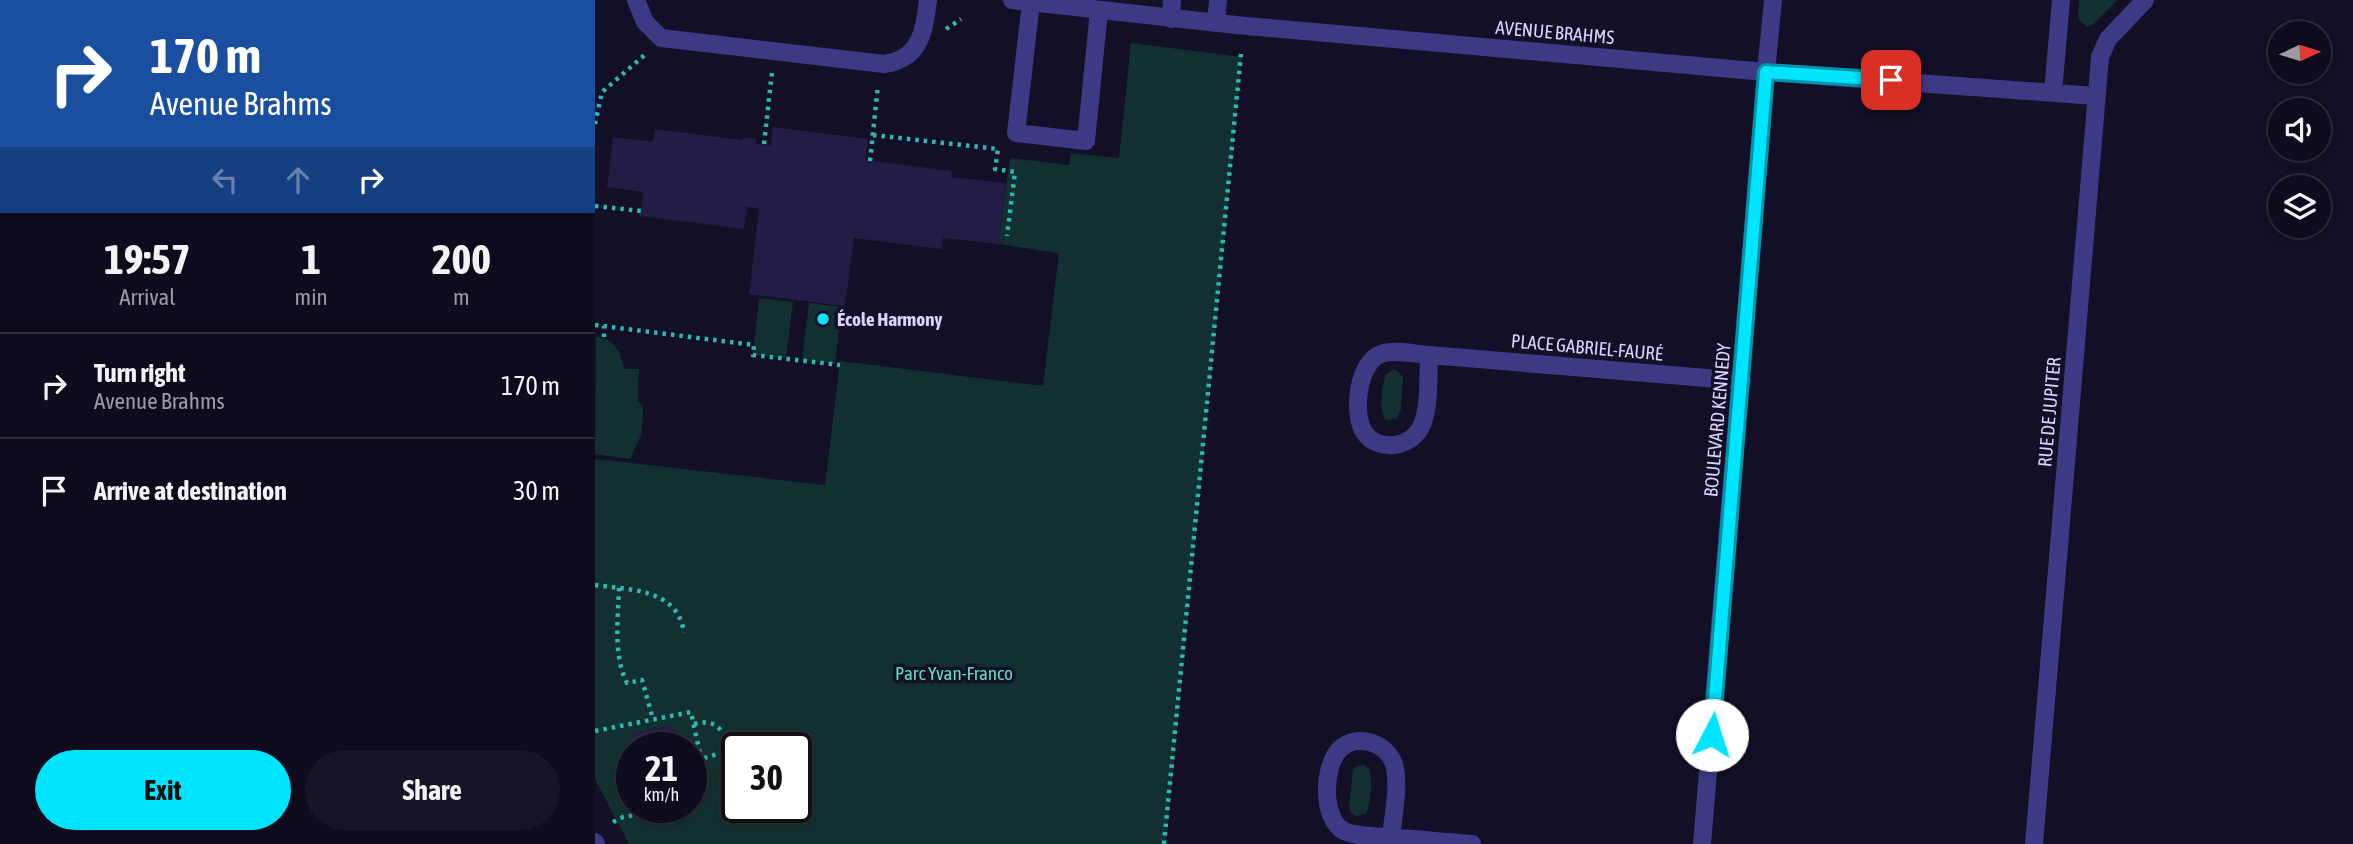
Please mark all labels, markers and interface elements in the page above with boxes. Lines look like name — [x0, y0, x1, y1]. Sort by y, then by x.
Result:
street label: AVENUE BRAHMS — [1495, 16, 1615, 48]
north arrow — [2268, 21, 2331, 84]
map controls — [2268, 21, 2331, 238]
text: 170 m — [150, 27, 261, 83]
icon: right — [35, 28, 126, 119]
pin — [1861, 50, 1921, 110]
icon: arrive — [1872, 61, 1910, 99]
text: Avenue Brahms — [150, 85, 332, 122]
button: sound — [2268, 98, 2331, 161]
icon: left — [206, 161, 244, 199]
icon: ahead — [279, 161, 317, 199]
icon: right — [352, 161, 390, 199]
button: layers — [2268, 175, 2331, 238]
text: 19:57 — [104, 235, 191, 283]
text: 1 — [301, 235, 321, 283]
text: 200 — [432, 235, 491, 283]
text: Arrival — [119, 284, 175, 310]
text: min — [295, 284, 328, 310]
text: m — [453, 284, 470, 310]
place label: École Harmony — [837, 308, 942, 330]
marker: École Harmony — [815, 311, 831, 327]
street label: PLACE GABRIEL-FAURÉ — [1510, 329, 1664, 365]
street label: BOULEVARD KENNEDY — [1699, 342, 1735, 498]
street label: RUE DE JUPITER — [2033, 356, 2065, 468]
text: Turn right — [94, 358, 185, 388]
icon: right — [35, 367, 73, 405]
text: 170 m — [501, 371, 560, 401]
text: Avenue Brahms — [94, 388, 225, 414]
icon: arrive — [35, 472, 73, 510]
text: Arrive at destination — [94, 476, 287, 506]
text: 30 m — [513, 476, 560, 506]
park label: Parc Yvan-Franco — [895, 662, 1013, 684]
position arrow — [1675, 698, 1749, 772]
speed limit sign: 30 — [721, 732, 812, 823]
text: 21 — [645, 748, 678, 788]
button: Exit — [35, 750, 291, 830]
button: Share — [305, 750, 560, 830]
text: km/h — [644, 784, 679, 805]

